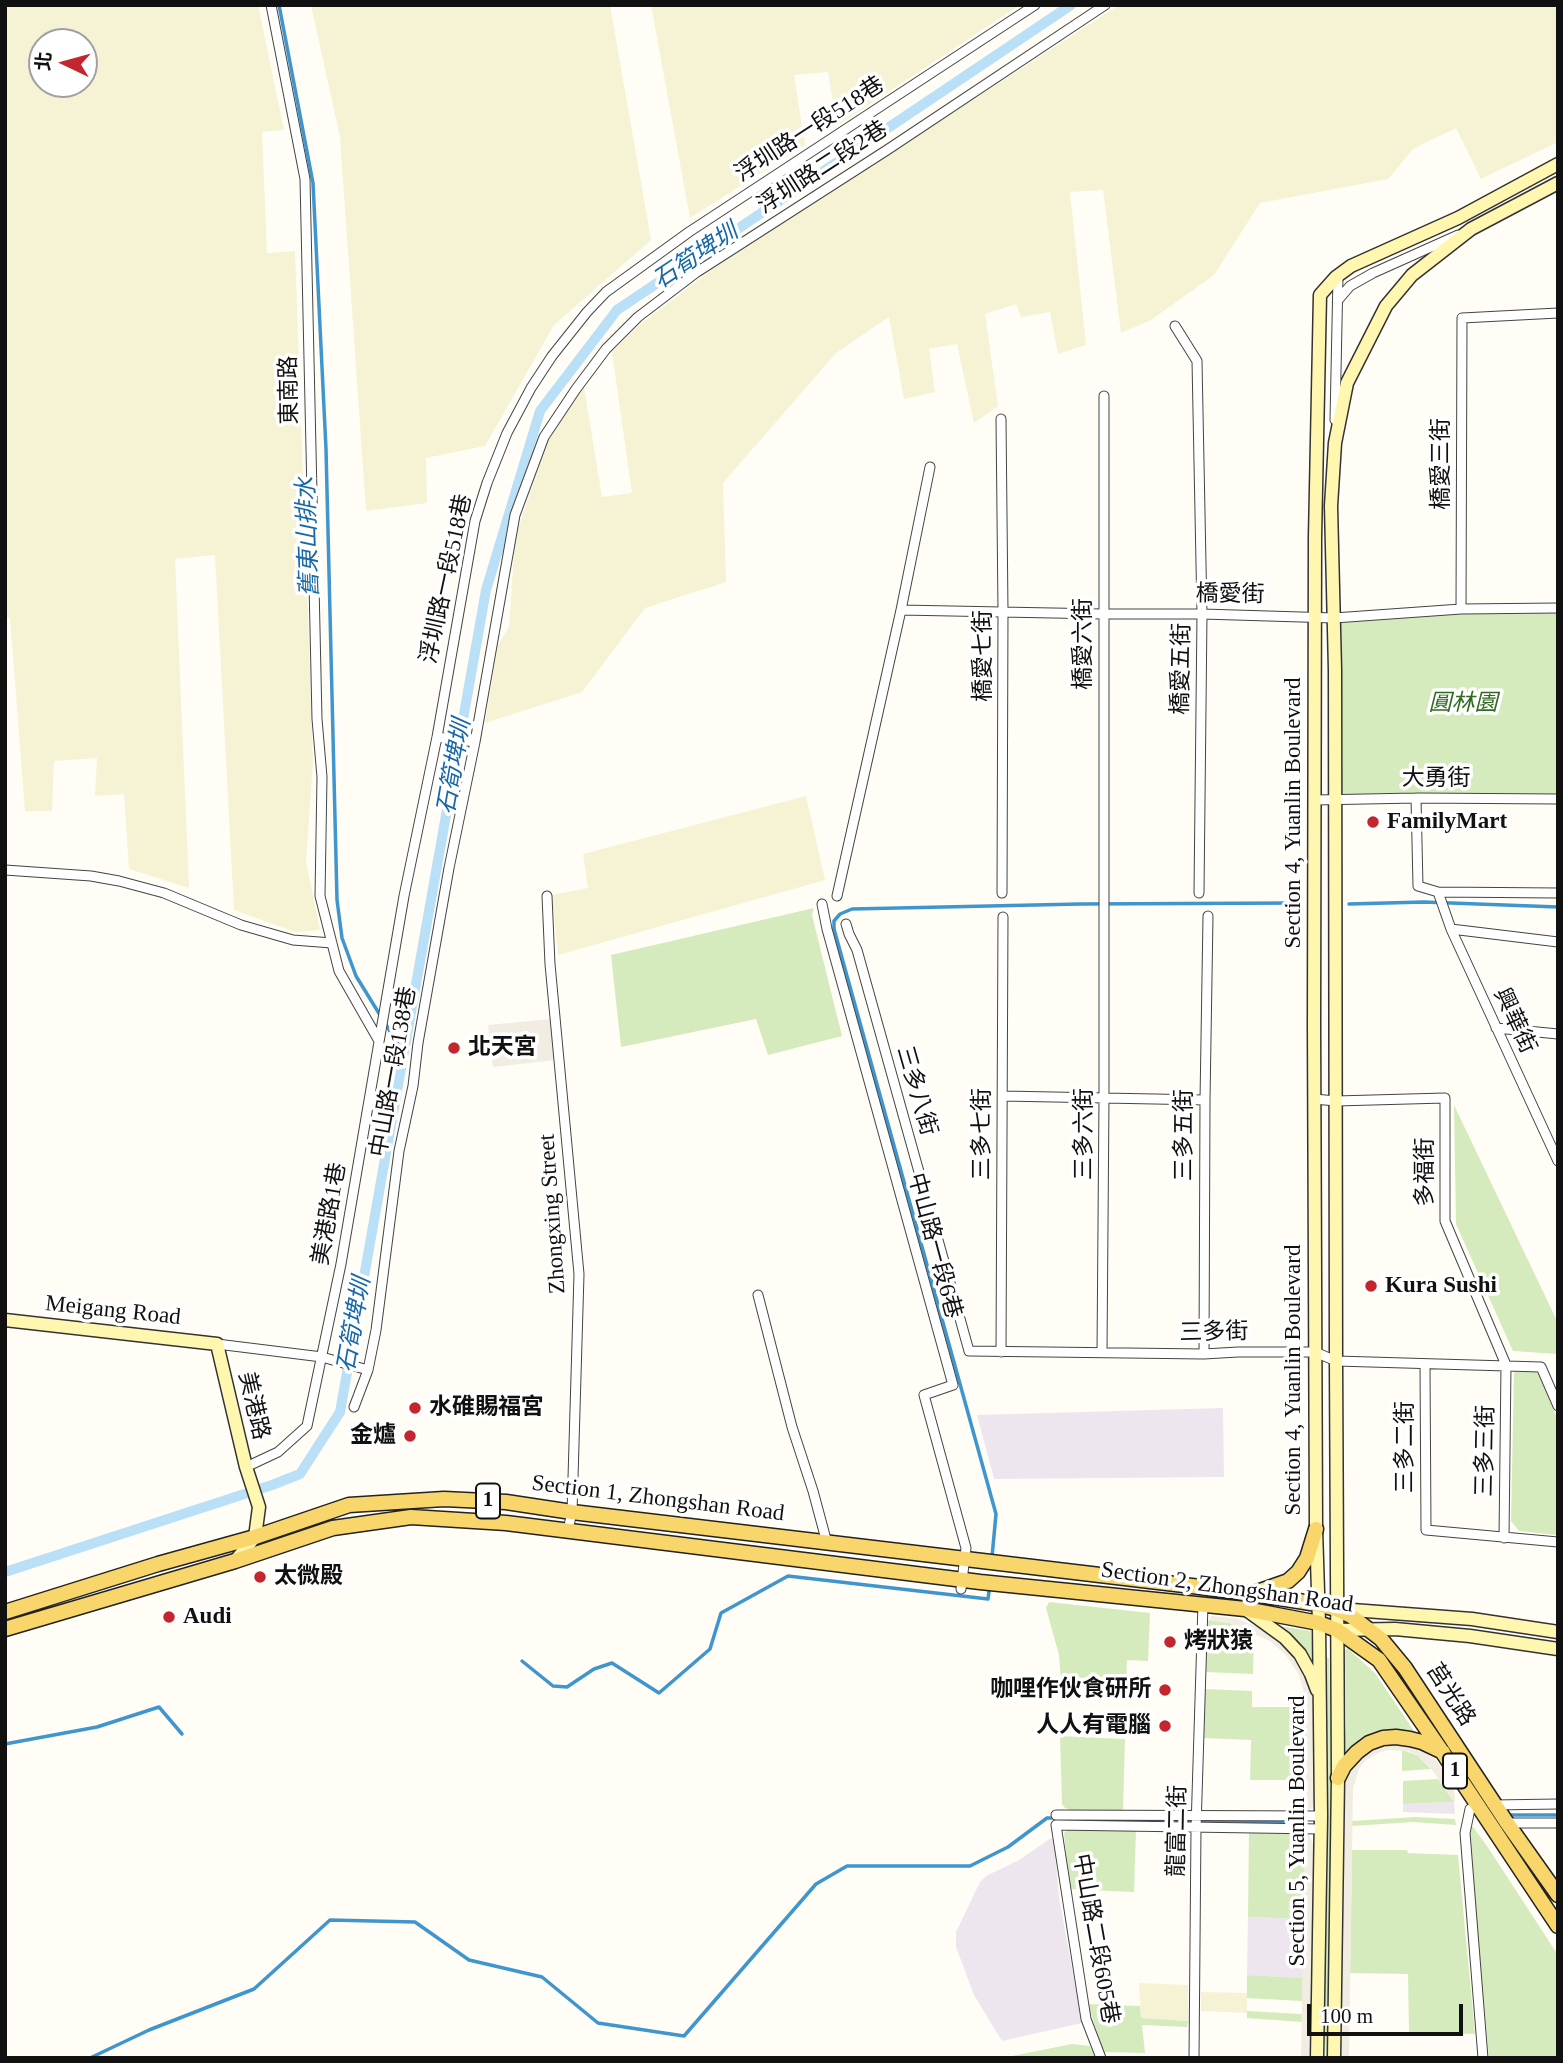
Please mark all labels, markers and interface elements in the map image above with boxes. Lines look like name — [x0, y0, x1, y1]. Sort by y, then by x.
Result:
north arrow — [28, 28, 98, 98]
text: 北 — [32, 51, 55, 72]
street label: 浮圳路一段518巷 — [730, 71, 890, 189]
street label: 浮圳路二段2巷 — [753, 116, 893, 220]
water label: 石筍埤圳 — [648, 218, 744, 296]
street label: 東南路 — [276, 355, 304, 425]
street label: 橋愛三街 — [1428, 418, 1456, 510]
water label: 舊東山排水 — [293, 477, 325, 597]
street label: 浮圳路一段518巷 — [416, 492, 478, 666]
street label: 橋愛街 — [1195, 581, 1265, 609]
street label: 橋愛六街 — [1070, 598, 1098, 690]
street label: 橋愛七街 — [970, 610, 998, 702]
street label: 橋愛五街 — [1167, 623, 1197, 715]
street label: Section 4, Yuanlin Boulevard — [1280, 678, 1308, 948]
park label: 圓林園 — [1429, 690, 1497, 718]
water label: 石筍埤圳 — [432, 717, 478, 817]
street label: 大勇街 — [1402, 765, 1470, 793]
place label: FamilyMart — [1387, 808, 1507, 836]
marker: FamilyMart — [1365, 814, 1381, 830]
street label: 興華街 — [1487, 984, 1541, 1058]
street label: 中山路一段138巷 — [365, 985, 423, 1159]
place label: 北天宮 — [468, 1034, 537, 1062]
marker: 北天宮 — [446, 1040, 462, 1056]
street label: 三多八街 — [890, 1043, 942, 1139]
street label: 三多七街 — [969, 1088, 997, 1180]
street label: 三多六街 — [1071, 1088, 1099, 1180]
street label: 三多五街 — [1171, 1089, 1199, 1181]
street label: Zhongxing Street — [534, 1133, 572, 1295]
street label: 多福街 — [1412, 1138, 1440, 1206]
street label: 美港路1巷 — [307, 1161, 353, 1267]
street label: 中山路一段6巷 — [901, 1170, 967, 1322]
street label: Section 4, Yuanlin Boulevard — [1280, 1245, 1308, 1515]
place label: Kura Sushi — [1385, 1272, 1497, 1300]
water label: 石筍埤圳 — [332, 1275, 378, 1375]
marker: Kura Sushi — [1363, 1278, 1379, 1294]
street label: Meigang Road — [44, 1290, 182, 1332]
street label: 三多街 — [1179, 1319, 1249, 1347]
street label: 美港路 — [232, 1369, 274, 1443]
place label: 水碓賜福宮 — [429, 1394, 544, 1422]
marker: 水碓賜福宮 — [407, 1400, 423, 1416]
street label: 三多二街 — [1392, 1401, 1420, 1493]
street label: 三多三街 — [1471, 1405, 1501, 1497]
place label: 金爐 — [350, 1422, 396, 1450]
marker: 金爐 — [402, 1428, 418, 1444]
street label: Section 1, Zhongshan Road — [530, 1470, 786, 1528]
road number: 1 — [476, 1484, 500, 1518]
street label: Section 2, Zhongshan Road — [1099, 1557, 1355, 1619]
place label: 太微殿 — [274, 1563, 343, 1591]
marker: 太微殿 — [252, 1569, 268, 1585]
place label: Audi — [183, 1603, 232, 1631]
marker: Audi — [161, 1609, 177, 1625]
place label: 烤狀猿 — [1184, 1628, 1253, 1656]
marker: 烤狀猿 — [1162, 1634, 1178, 1650]
street label: 莒光路 — [1420, 1659, 1480, 1731]
place label: 咖哩作伙食研所 — [990, 1676, 1151, 1704]
marker: 咖哩作伙食研所 — [1157, 1682, 1173, 1698]
street label: Section 5, Yuanlin Boulevard — [1284, 1696, 1312, 1966]
place label: 人人有電腦 — [1036, 1712, 1151, 1740]
marker: 人人有電腦 — [1157, 1718, 1173, 1734]
road number: 1 — [1443, 1754, 1467, 1788]
street label: 龍富二街 — [1163, 1785, 1193, 1877]
street label: 中山路二段605巷 — [1066, 1852, 1124, 2026]
scale bar — [1311, 1990, 1467, 2034]
text: 100 m — [1320, 2004, 1373, 2028]

